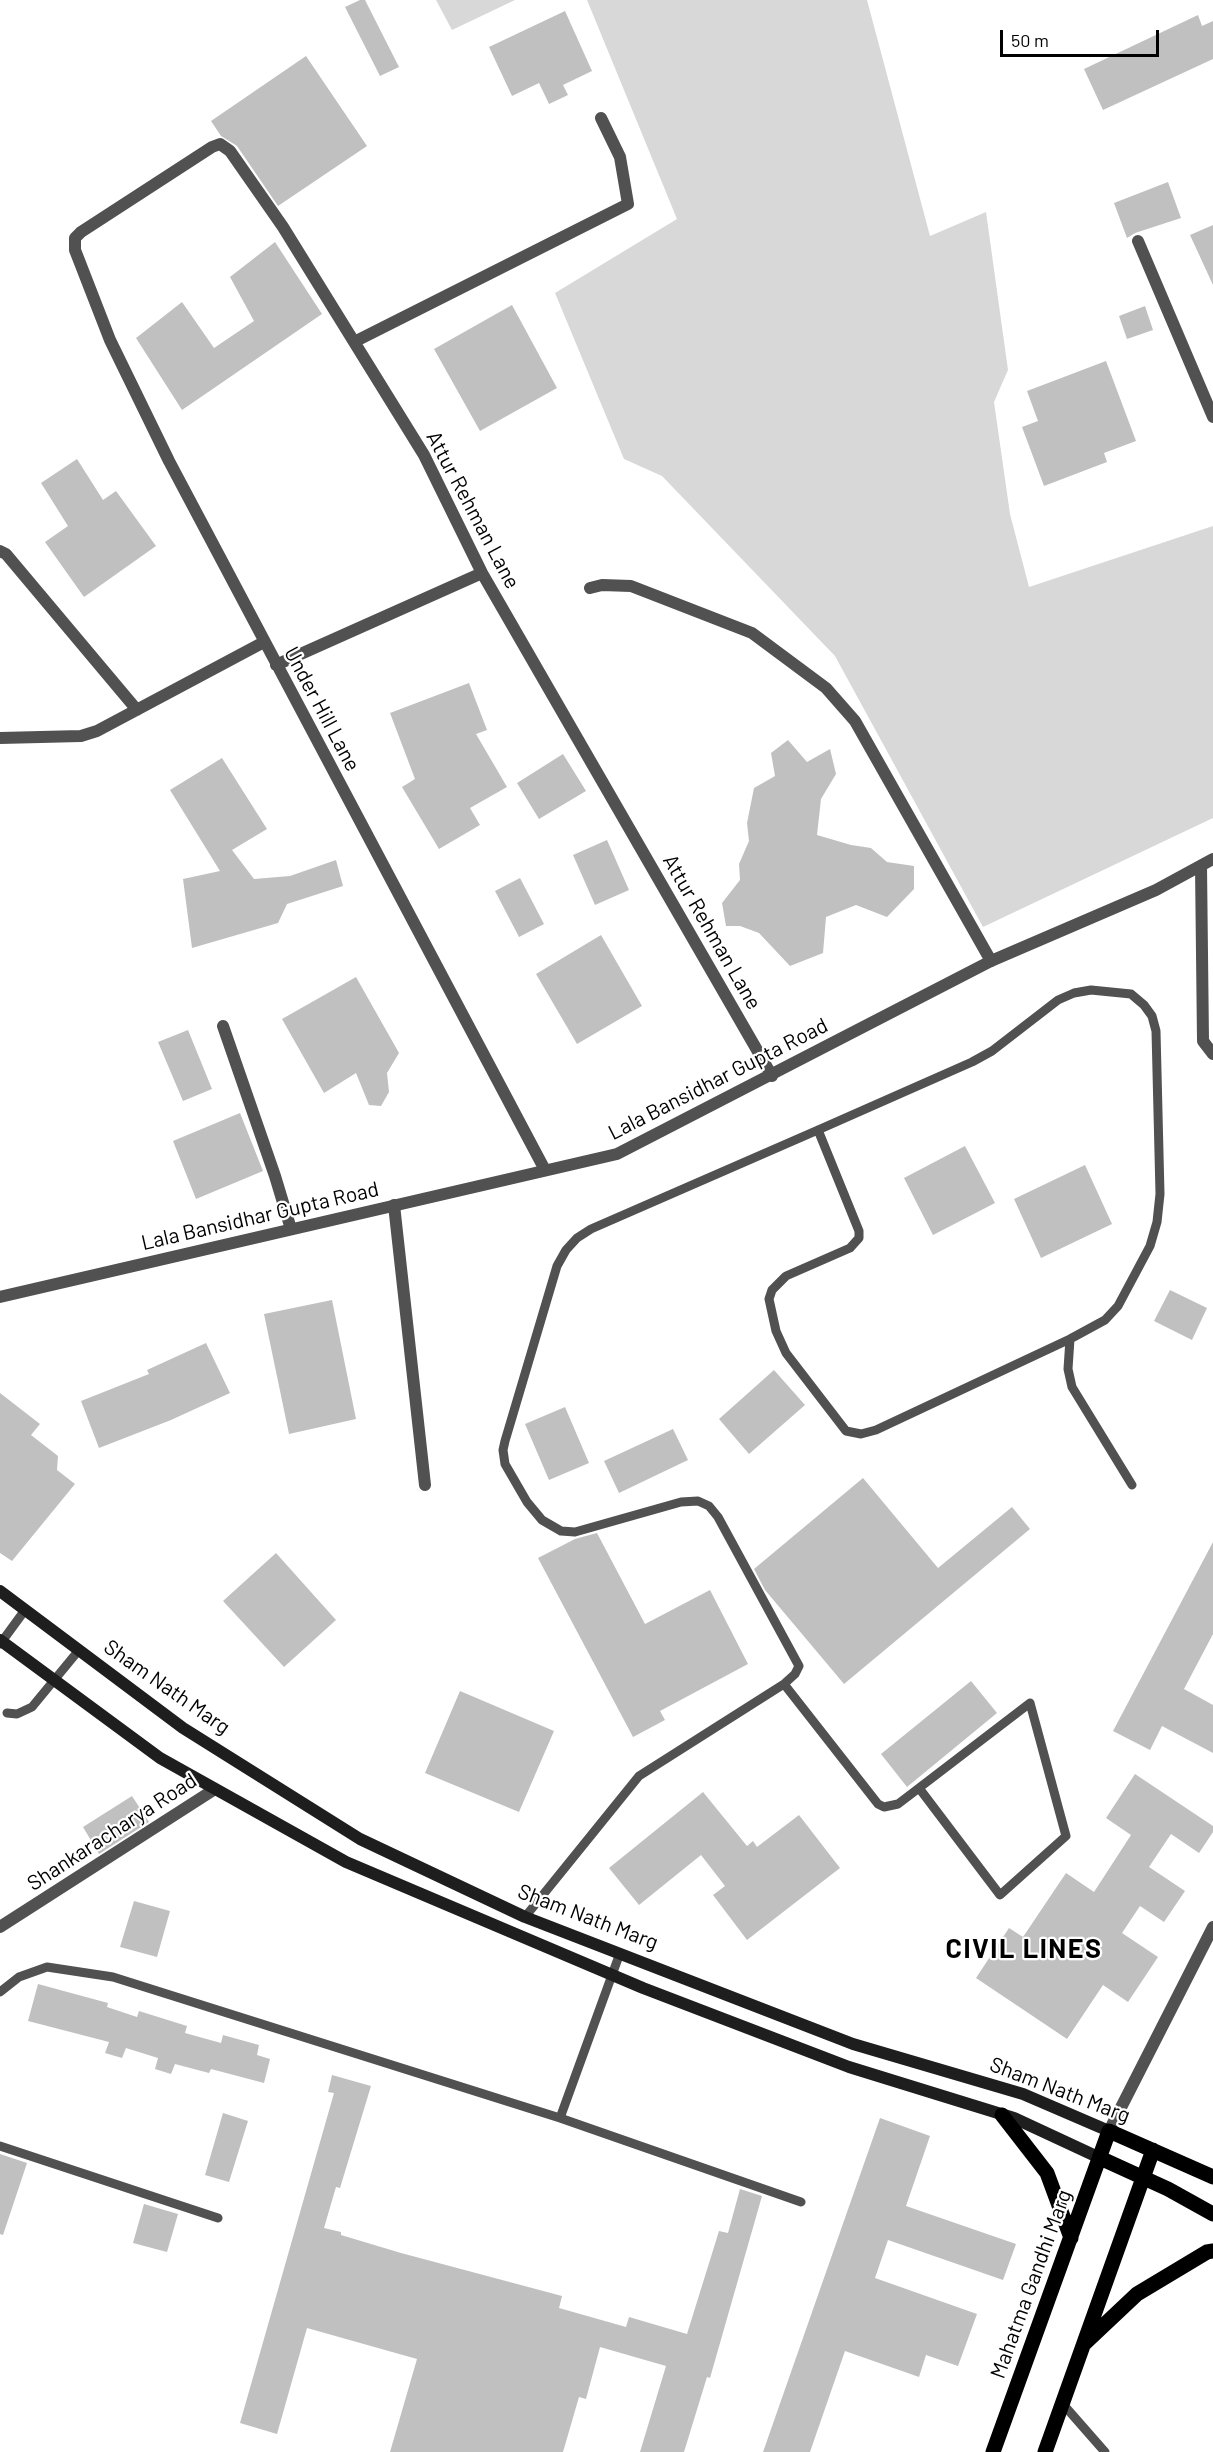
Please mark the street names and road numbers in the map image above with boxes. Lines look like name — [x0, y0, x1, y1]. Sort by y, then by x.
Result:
street label: Attur Rehman Lane — [421, 427, 525, 593]
street label: Under Hill Lane — [279, 642, 365, 776]
street label: Attur Rehman Lane — [657, 850, 767, 1014]
street label: Lala Bansidhar Gupta Road — [604, 1013, 832, 1145]
street label: Lala Bansidhar Gupta Road — [139, 1176, 381, 1256]
street label: Sham Nath Marg — [99, 1634, 235, 1740]
street label: Shankaracharya Road — [23, 1768, 201, 1896]
street label: Sham Nath Marg — [514, 1879, 662, 1955]
street label: Sham Nath Marg — [986, 2052, 1134, 2128]
street label: Mahatma Gandhi Marg — [985, 2186, 1077, 2382]

